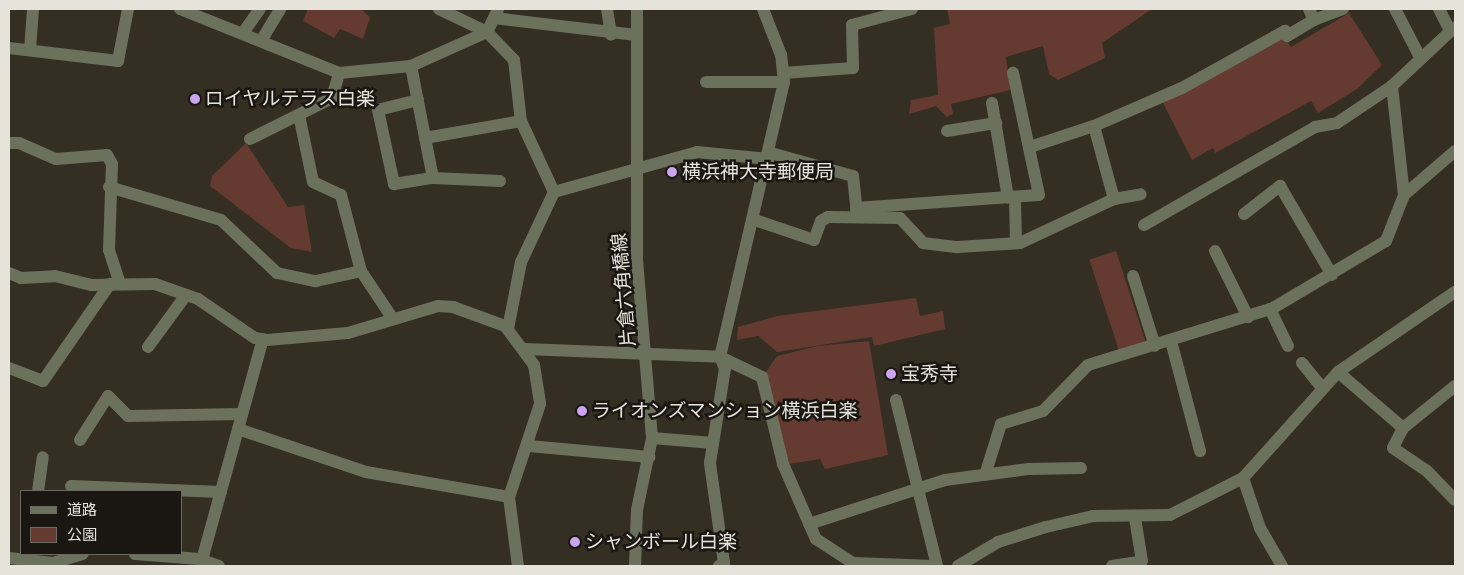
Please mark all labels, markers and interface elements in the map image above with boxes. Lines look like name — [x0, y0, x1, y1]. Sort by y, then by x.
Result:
place label: ロイヤルテラス白楽 — [205, 88, 376, 110]
marker: ロイヤルテラス白楽 — [189, 93, 201, 105]
place label: 横浜神大寺郵便局 — [682, 161, 834, 183]
marker: 横浜神大寺郵便局 — [666, 166, 678, 178]
street label: 片倉六角橋線 — [608, 232, 640, 348]
place label: 宝秀寺 — [901, 363, 958, 385]
marker: 宝秀寺 — [885, 368, 897, 380]
place label: ライオンズマンション横浜白楽 — [592, 400, 858, 422]
marker: ライオンズマンション横浜白楽 — [576, 405, 588, 417]
legend — [20, 490, 182, 555]
text: 道路 — [67, 499, 97, 521]
text: 公園 — [67, 524, 97, 546]
place label: シャンボール白楽 — [585, 531, 737, 553]
marker: シャンボール白楽 — [569, 536, 581, 548]

